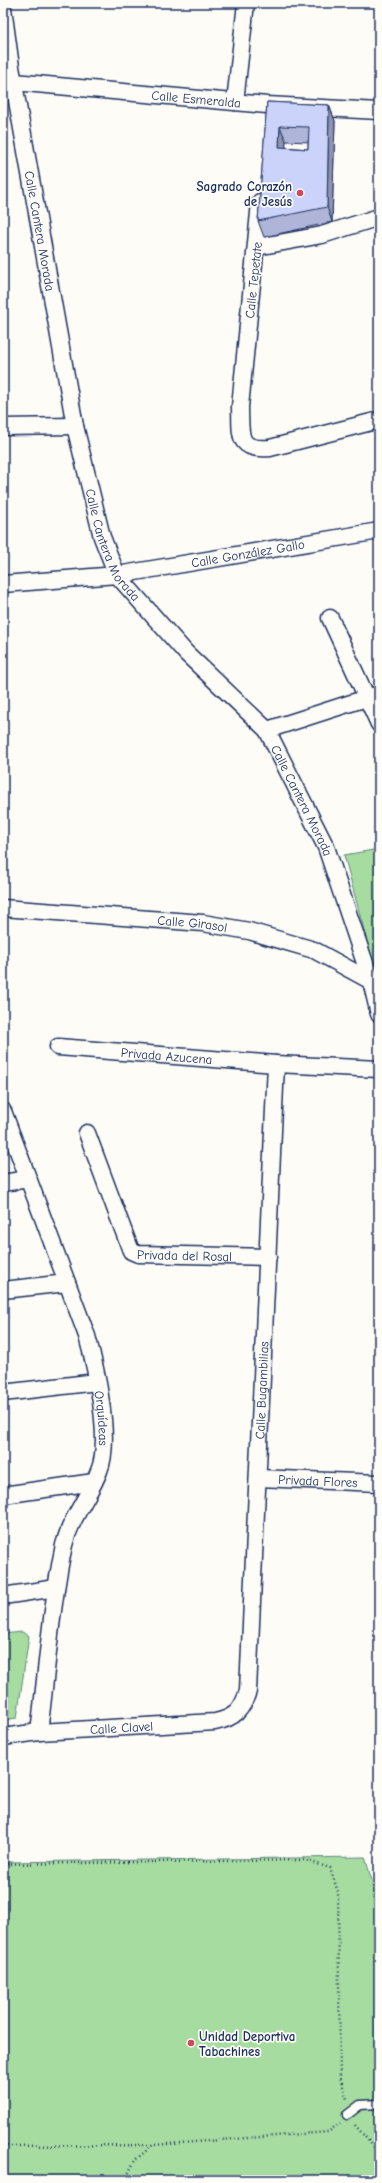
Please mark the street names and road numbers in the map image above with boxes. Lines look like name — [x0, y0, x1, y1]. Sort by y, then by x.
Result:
street label: Calle Esmeralda — [151, 88, 242, 111]
street label: Calle Cantera Morada — [22, 170, 58, 292]
street label: Calle Tepetate — [242, 241, 265, 319]
street label: Calle Cantera Morada — [83, 487, 143, 604]
street label: Calle González Gallo — [190, 537, 306, 570]
street label: Calle Cantera Morada — [268, 743, 335, 858]
street label: Calle Girasol — [157, 913, 228, 935]
street label: Privada Azucena — [120, 1045, 213, 1067]
street label: Privada del Rosal — [137, 1247, 232, 1264]
street label: Calle Bugambilias — [252, 1341, 272, 1440]
street label: Orquídeas — [91, 1390, 111, 1446]
street label: Privada Flores — [278, 1472, 358, 1490]
street label: Calle Clavel — [89, 1719, 154, 1737]

